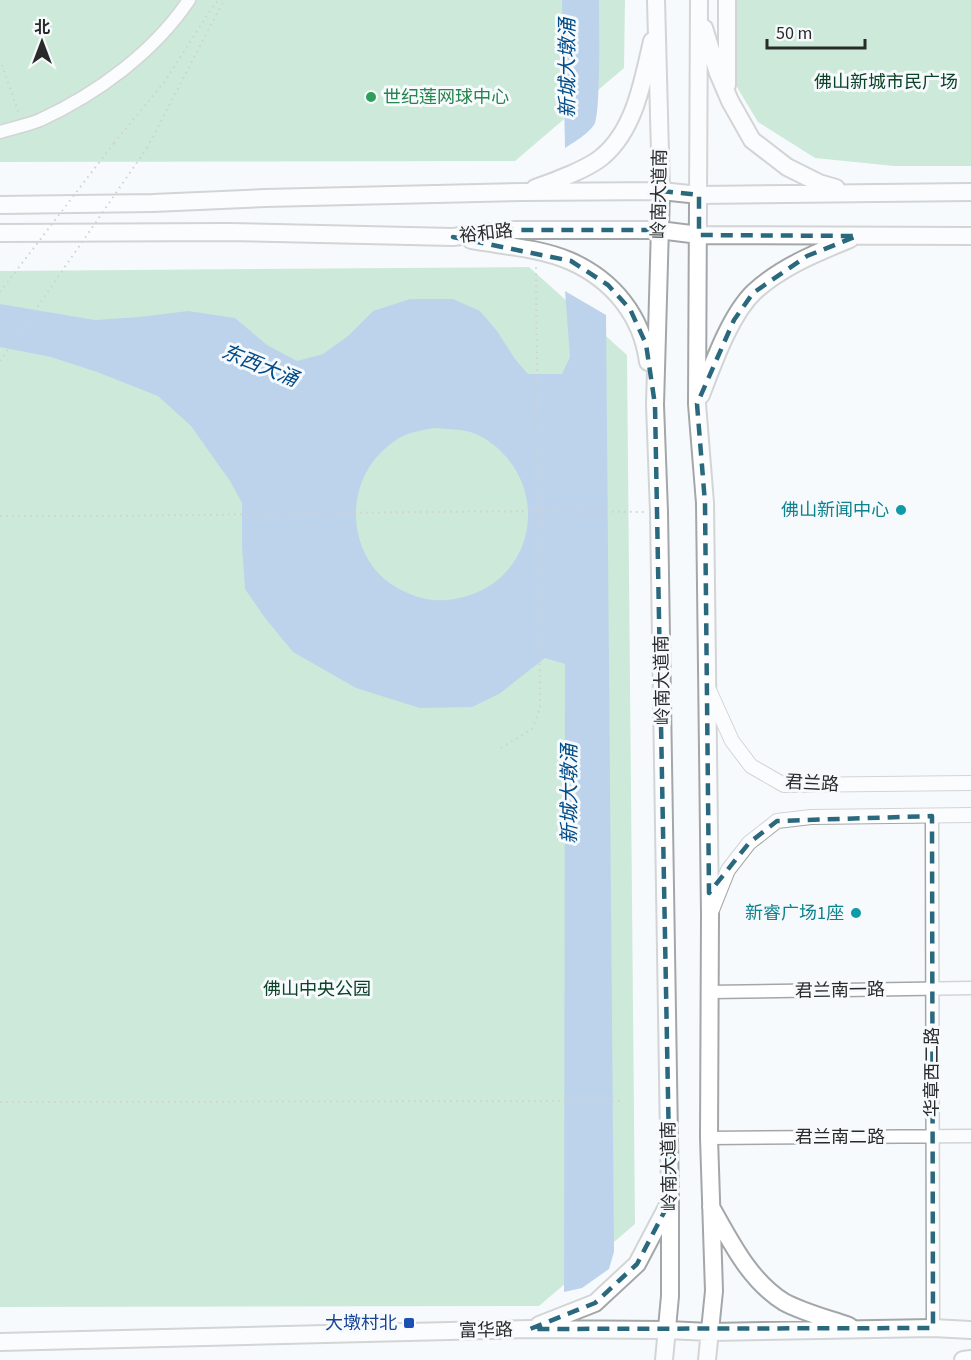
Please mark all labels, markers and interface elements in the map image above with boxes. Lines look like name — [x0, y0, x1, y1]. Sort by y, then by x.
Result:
north arrow — [12, 12, 72, 72]
scale bar — [767, 12, 864, 50]
water label: 新城大墩涌 — [554, 16, 582, 118]
text: 北 — [34, 17, 50, 39]
text: 50 m — [776, 21, 812, 46]
park label: 佛山新城市民广场 — [814, 70, 958, 95]
place label: 世纪莲网球中心 — [383, 85, 509, 110]
marker: 世纪莲网球中心 — [364, 90, 378, 104]
street label: 岭南大道南 — [646, 149, 673, 239]
street label: 裕和路 — [458, 218, 514, 249]
water label: 东西大涌 — [217, 338, 304, 395]
place label: 佛山新闻中心 — [781, 498, 889, 523]
marker: 佛山新闻中心 — [894, 503, 908, 517]
street label: 岭南大道南 — [649, 635, 676, 725]
water label: 新城大墩涌 — [556, 742, 584, 844]
street label: 君兰路 — [784, 770, 840, 797]
place label: 新睿广场1座 — [745, 901, 844, 926]
marker: 新睿广场1座 — [849, 906, 863, 920]
park label: 佛山中央公园 — [263, 977, 371, 1002]
street label: 君兰南一路 — [795, 977, 885, 1004]
street label: 华章西二路 — [920, 1027, 945, 1117]
street label: 岭南大道南 — [656, 1121, 683, 1211]
street label: 君兰南二路 — [795, 1125, 885, 1150]
place label: 大墩村北 — [325, 1311, 397, 1336]
marker: 大墩村北 — [402, 1316, 416, 1330]
street label: 富华路 — [459, 1318, 513, 1343]

